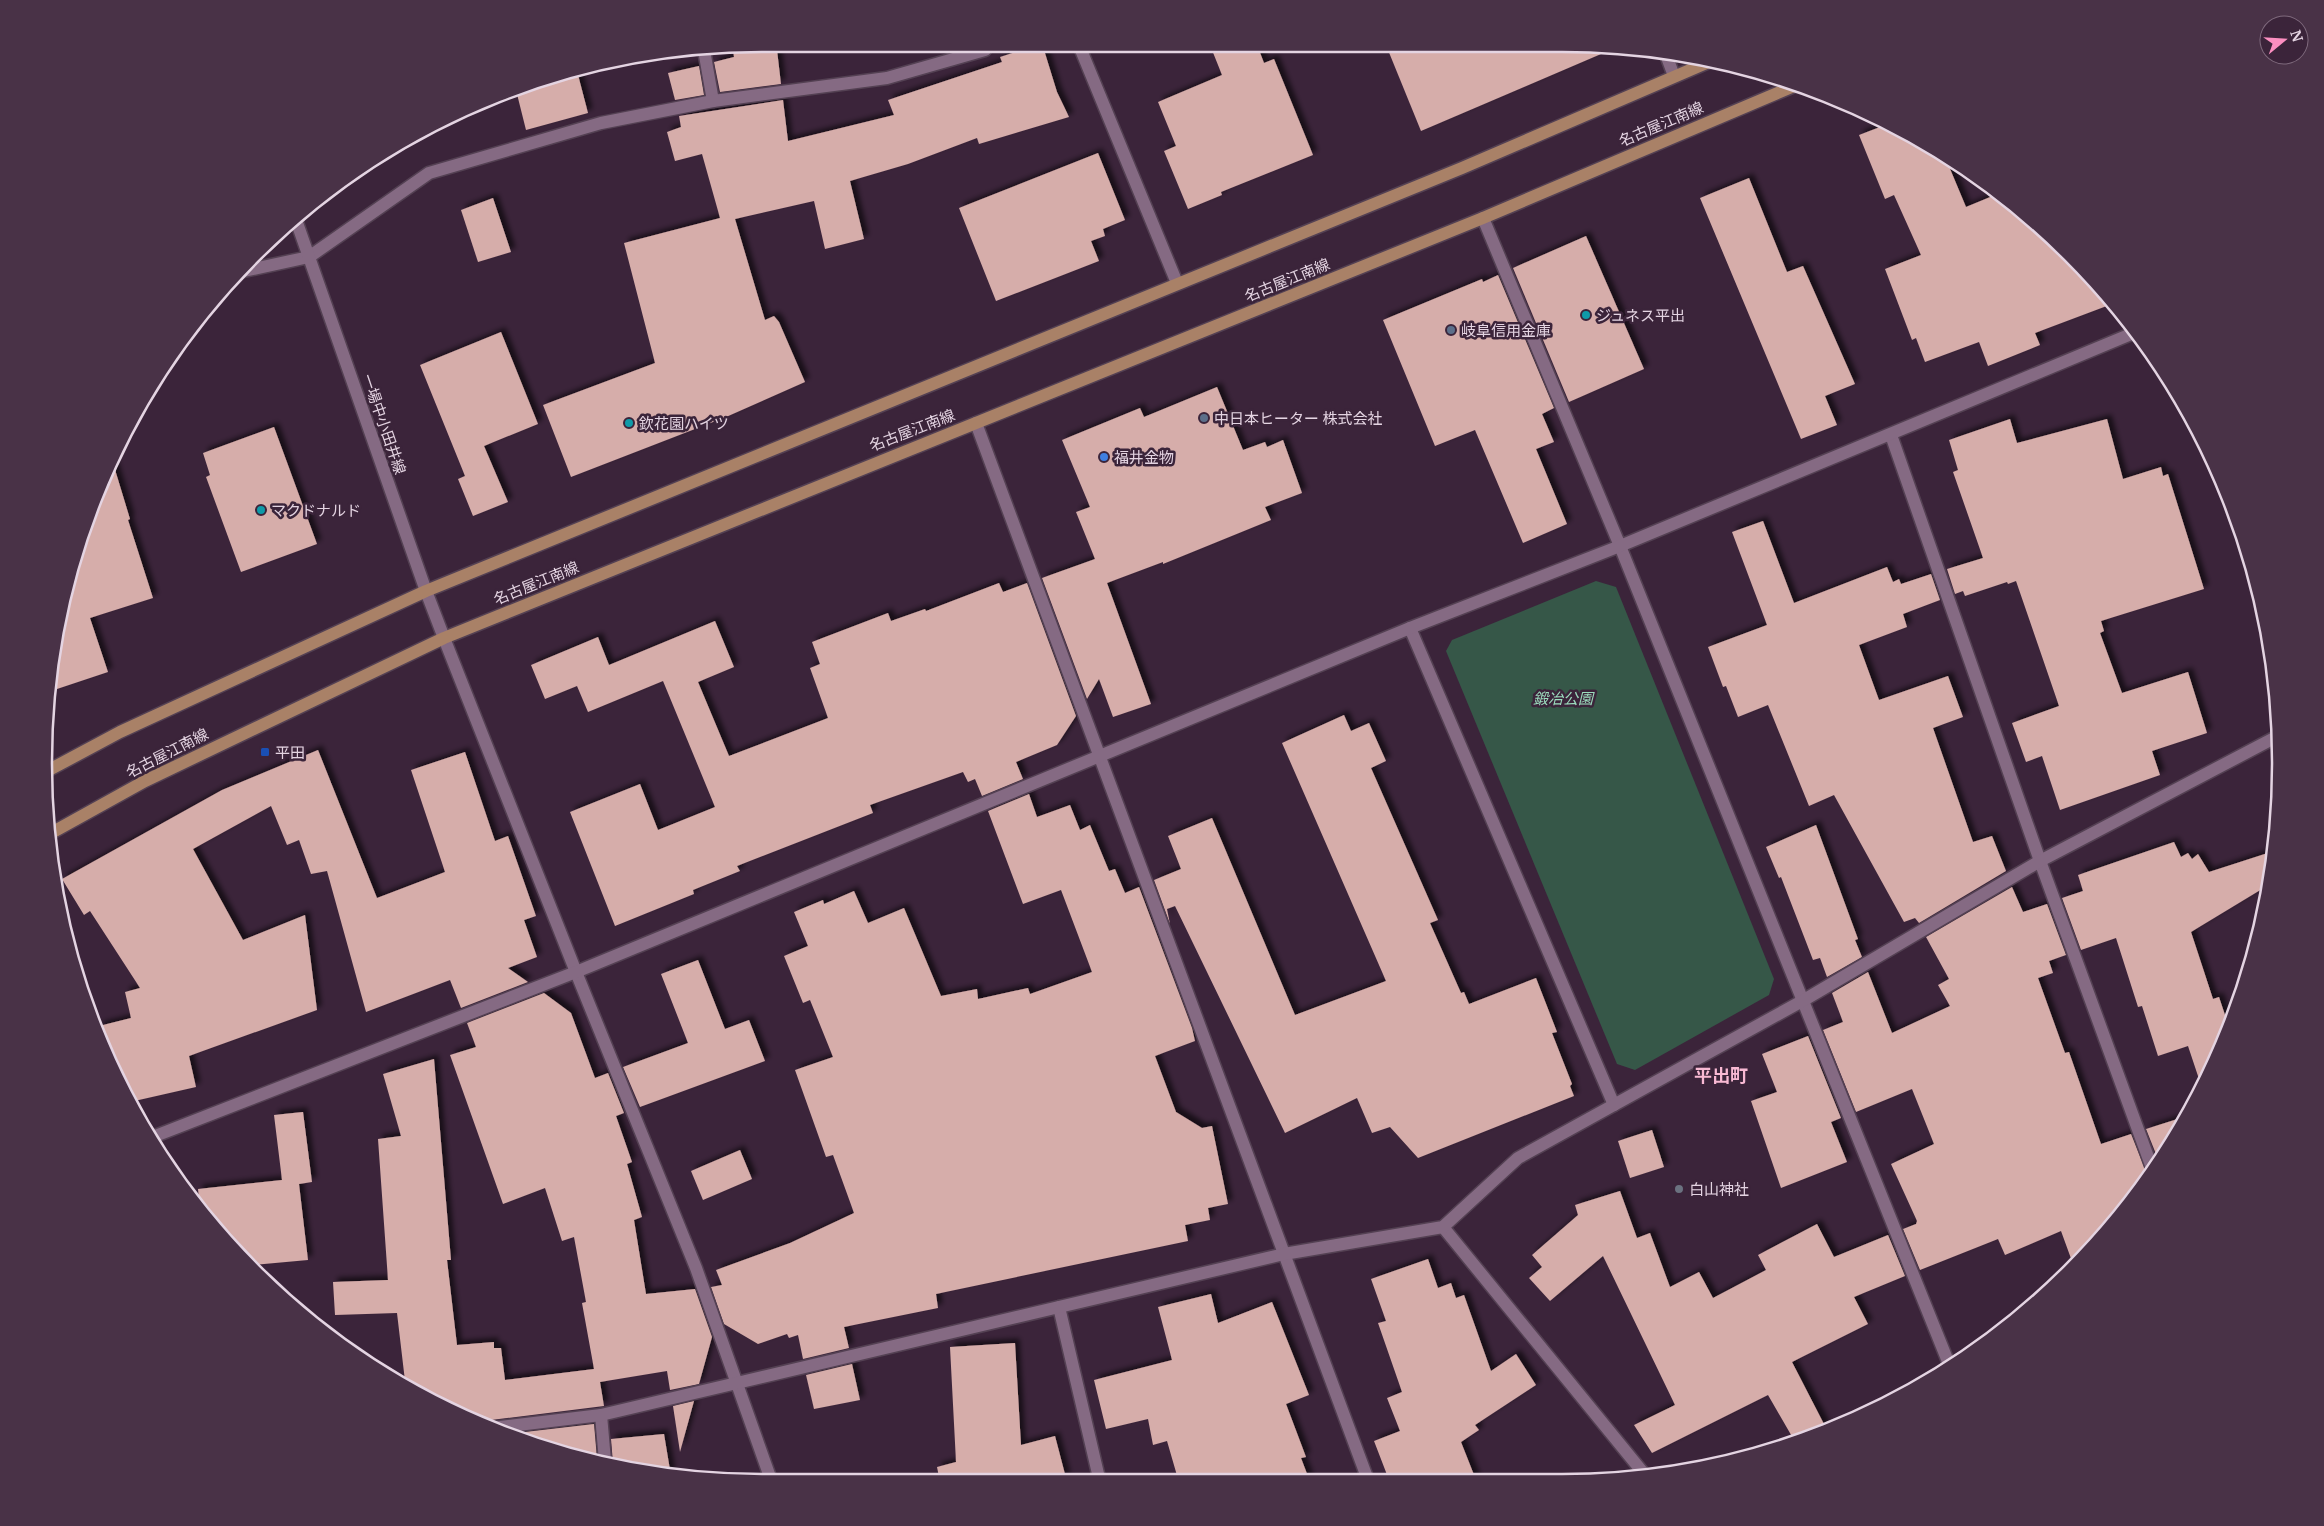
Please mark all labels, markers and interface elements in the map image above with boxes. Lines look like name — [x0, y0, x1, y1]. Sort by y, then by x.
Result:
north arrow — [2259, 15, 2309, 65]
text: N — [2286, 28, 2307, 44]
street label: 名古屋江南線 — [1616, 98, 1706, 150]
street label: 名古屋江南線 — [1242, 254, 1332, 306]
place label: ジュネス平出 — [1596, 306, 1685, 325]
marker: ジュネス平出 — [1580, 309, 1592, 321]
place label: 岐阜信用金庫 — [1461, 321, 1551, 340]
marker: 岐阜信用金庫 — [1445, 324, 1457, 336]
street label: 一場中小田井線 — [358, 371, 410, 477]
street label: 名古屋江南線 — [867, 405, 957, 455]
place label: 中日本ヒーター 株式会社 — [1214, 409, 1383, 428]
marker: 中日本ヒーター 株式会社 — [1198, 412, 1210, 424]
place label: 欽花園ハイツ — [639, 414, 729, 433]
marker: 欽花園ハイツ — [623, 417, 635, 429]
place label: 福井金物 — [1114, 448, 1174, 467]
marker: 福井金物 — [1098, 451, 1110, 463]
place label: マクドナルド — [271, 501, 361, 520]
marker: マクドナルド — [255, 504, 267, 516]
street label: 名古屋江南線 — [491, 557, 581, 609]
park label: 鍛冶公園 — [1533, 689, 1595, 708]
street label: 名古屋江南線 — [123, 724, 211, 782]
place label: 平田 — [275, 743, 305, 762]
marker: 平田 — [259, 746, 271, 758]
district label: 平出町 — [1694, 1064, 1748, 1087]
place label: 白山神社 — [1689, 1180, 1749, 1199]
marker: 白山神社 — [1673, 1183, 1685, 1195]

